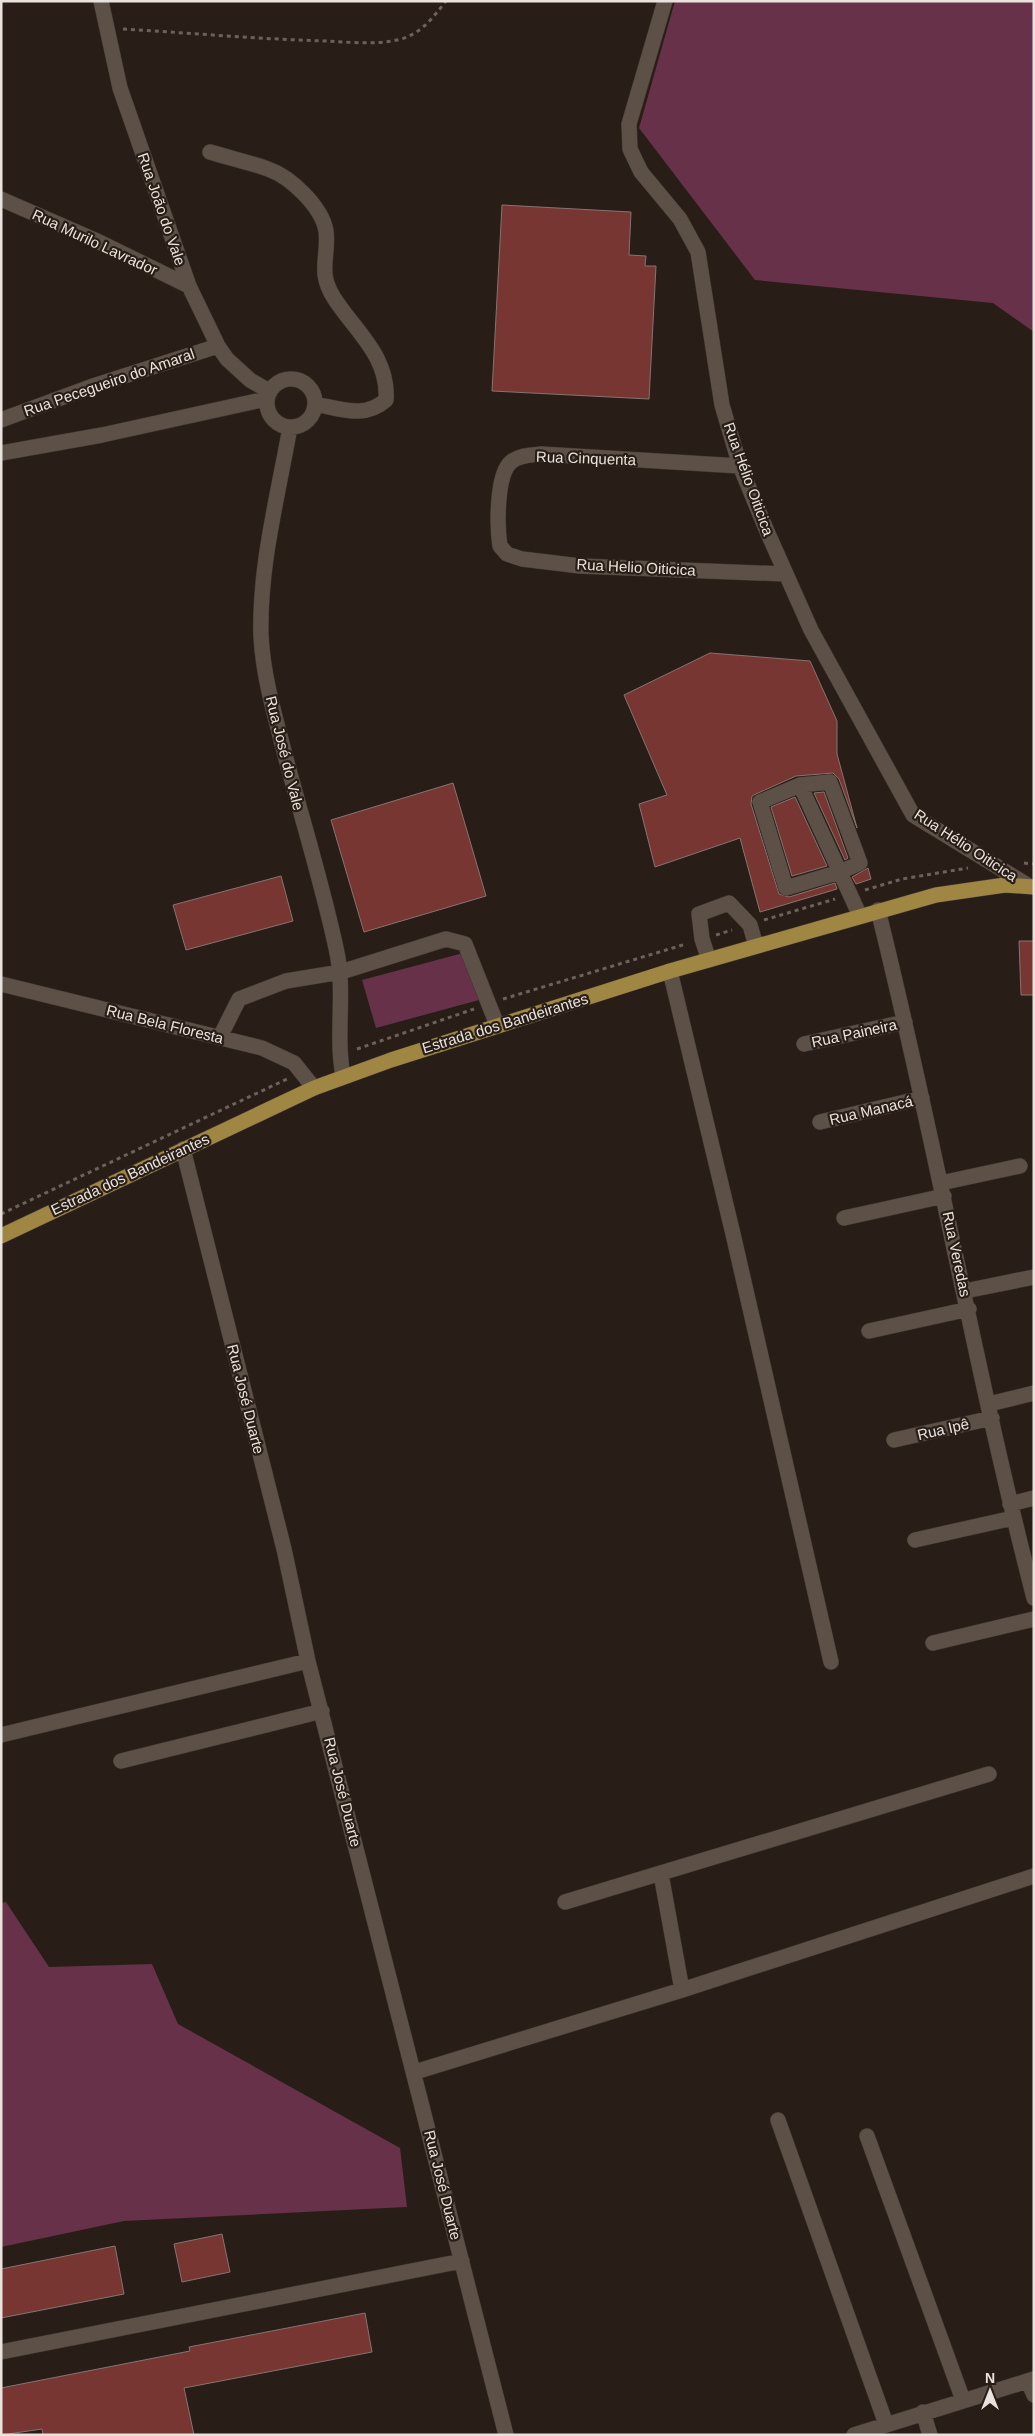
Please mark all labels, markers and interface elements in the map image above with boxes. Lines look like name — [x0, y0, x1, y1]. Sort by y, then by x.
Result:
street label: Rua João do Vale — [135, 150, 189, 268]
street label: Rua Murilo Lavrador — [30, 206, 160, 278]
street label: Rua Pecegueiro do Amaral — [21, 345, 197, 419]
street label: Rua Hélio Oiticica — [721, 420, 778, 539]
street label: Rua Cinquenta — [536, 448, 637, 468]
street label: Rua Helio Oiticica — [576, 555, 697, 579]
street label: Rua José do Vale — [263, 694, 307, 812]
street label: Rua Hélio Oiticica — [911, 805, 1021, 885]
street label: Estrada dos Bandeirantes — [420, 990, 590, 1056]
street label: Rua Bela Floresta — [105, 1001, 226, 1047]
street label: Rua Paineira — [810, 1016, 899, 1050]
street label: Rua Manacá — [828, 1092, 915, 1128]
street label: Estrada dos Bandeirantes — [48, 1130, 212, 1218]
street label: Rua Veredas — [940, 1210, 974, 1298]
street label: Rua José Duarte — [224, 1342, 268, 1456]
street label: Rua Ipê — [915, 1415, 971, 1443]
street label: Rua José Duarte — [321, 1735, 365, 1849]
street label: Rua José Duarte — [421, 2128, 465, 2242]
north arrow — [965, 2366, 1015, 2416]
text: N — [985, 2370, 995, 2386]

